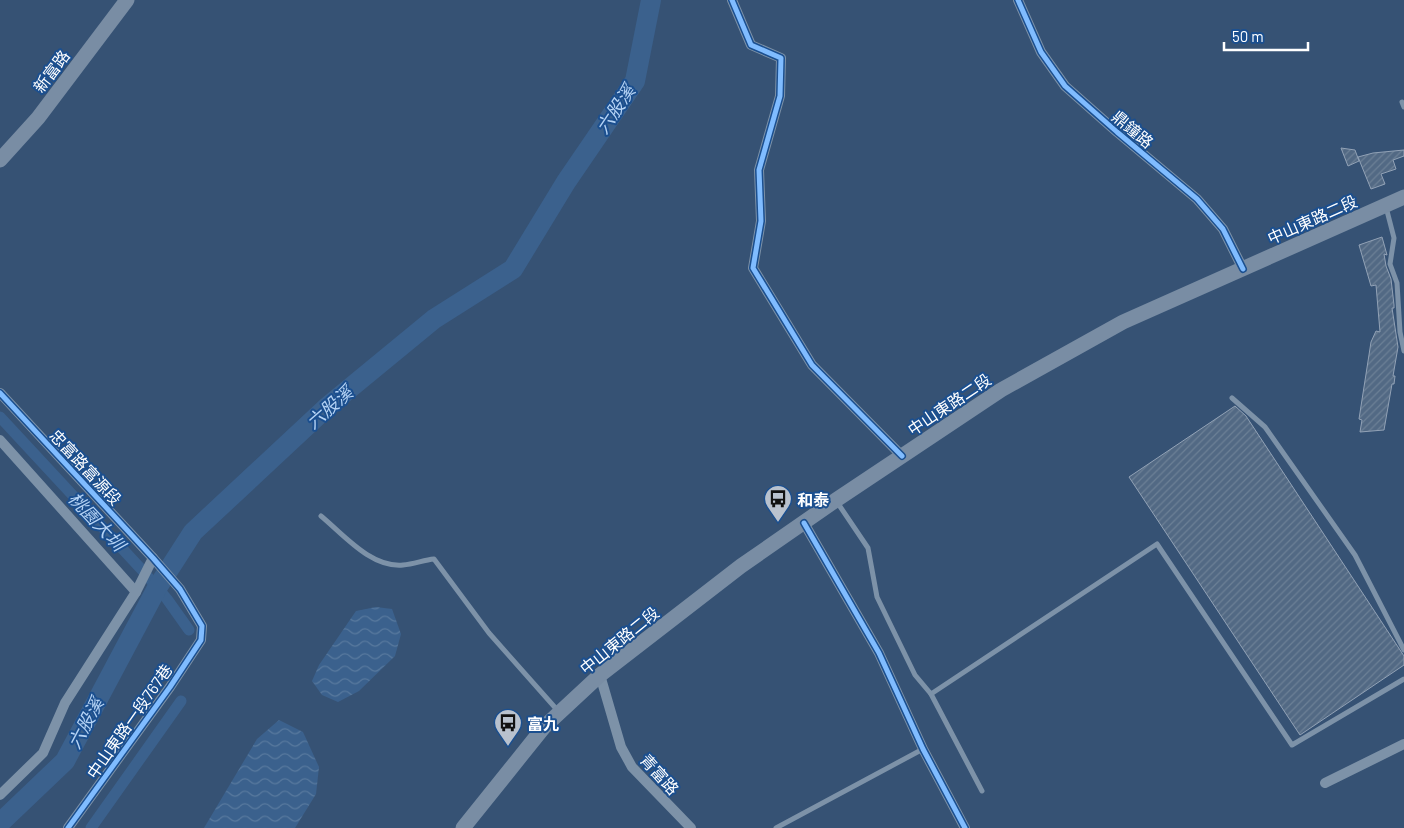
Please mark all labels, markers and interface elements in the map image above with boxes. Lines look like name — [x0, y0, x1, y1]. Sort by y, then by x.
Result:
scale bar — [1224, 20, 1308, 52]
text: 50 m — [1232, 27, 1264, 45]
street label: 新富路 — [29, 46, 73, 96]
water label: 六股溪 — [591, 78, 641, 138]
street label: 鼎鐘路 — [1109, 106, 1157, 152]
street label: 中山東路二段 — [1264, 191, 1360, 247]
street label: 中山東路二段 — [904, 369, 994, 439]
water label: 六股溪 — [301, 379, 359, 433]
street label: 忠富路富源段 — [46, 425, 126, 509]
bus stop icon: 和泰 — [763, 484, 793, 523]
water label: 桃園大圳 — [64, 487, 132, 557]
place label: 和泰 — [797, 490, 829, 509]
street label: 中山東路二段 — [576, 602, 662, 678]
street label: 中山東路一段767巷 — [82, 660, 176, 782]
water label: 六股溪 — [63, 691, 109, 752]
bus stop icon: 富九 — [493, 708, 523, 747]
place label: 富九 — [527, 714, 559, 733]
street label: 青富路 — [637, 750, 683, 798]

